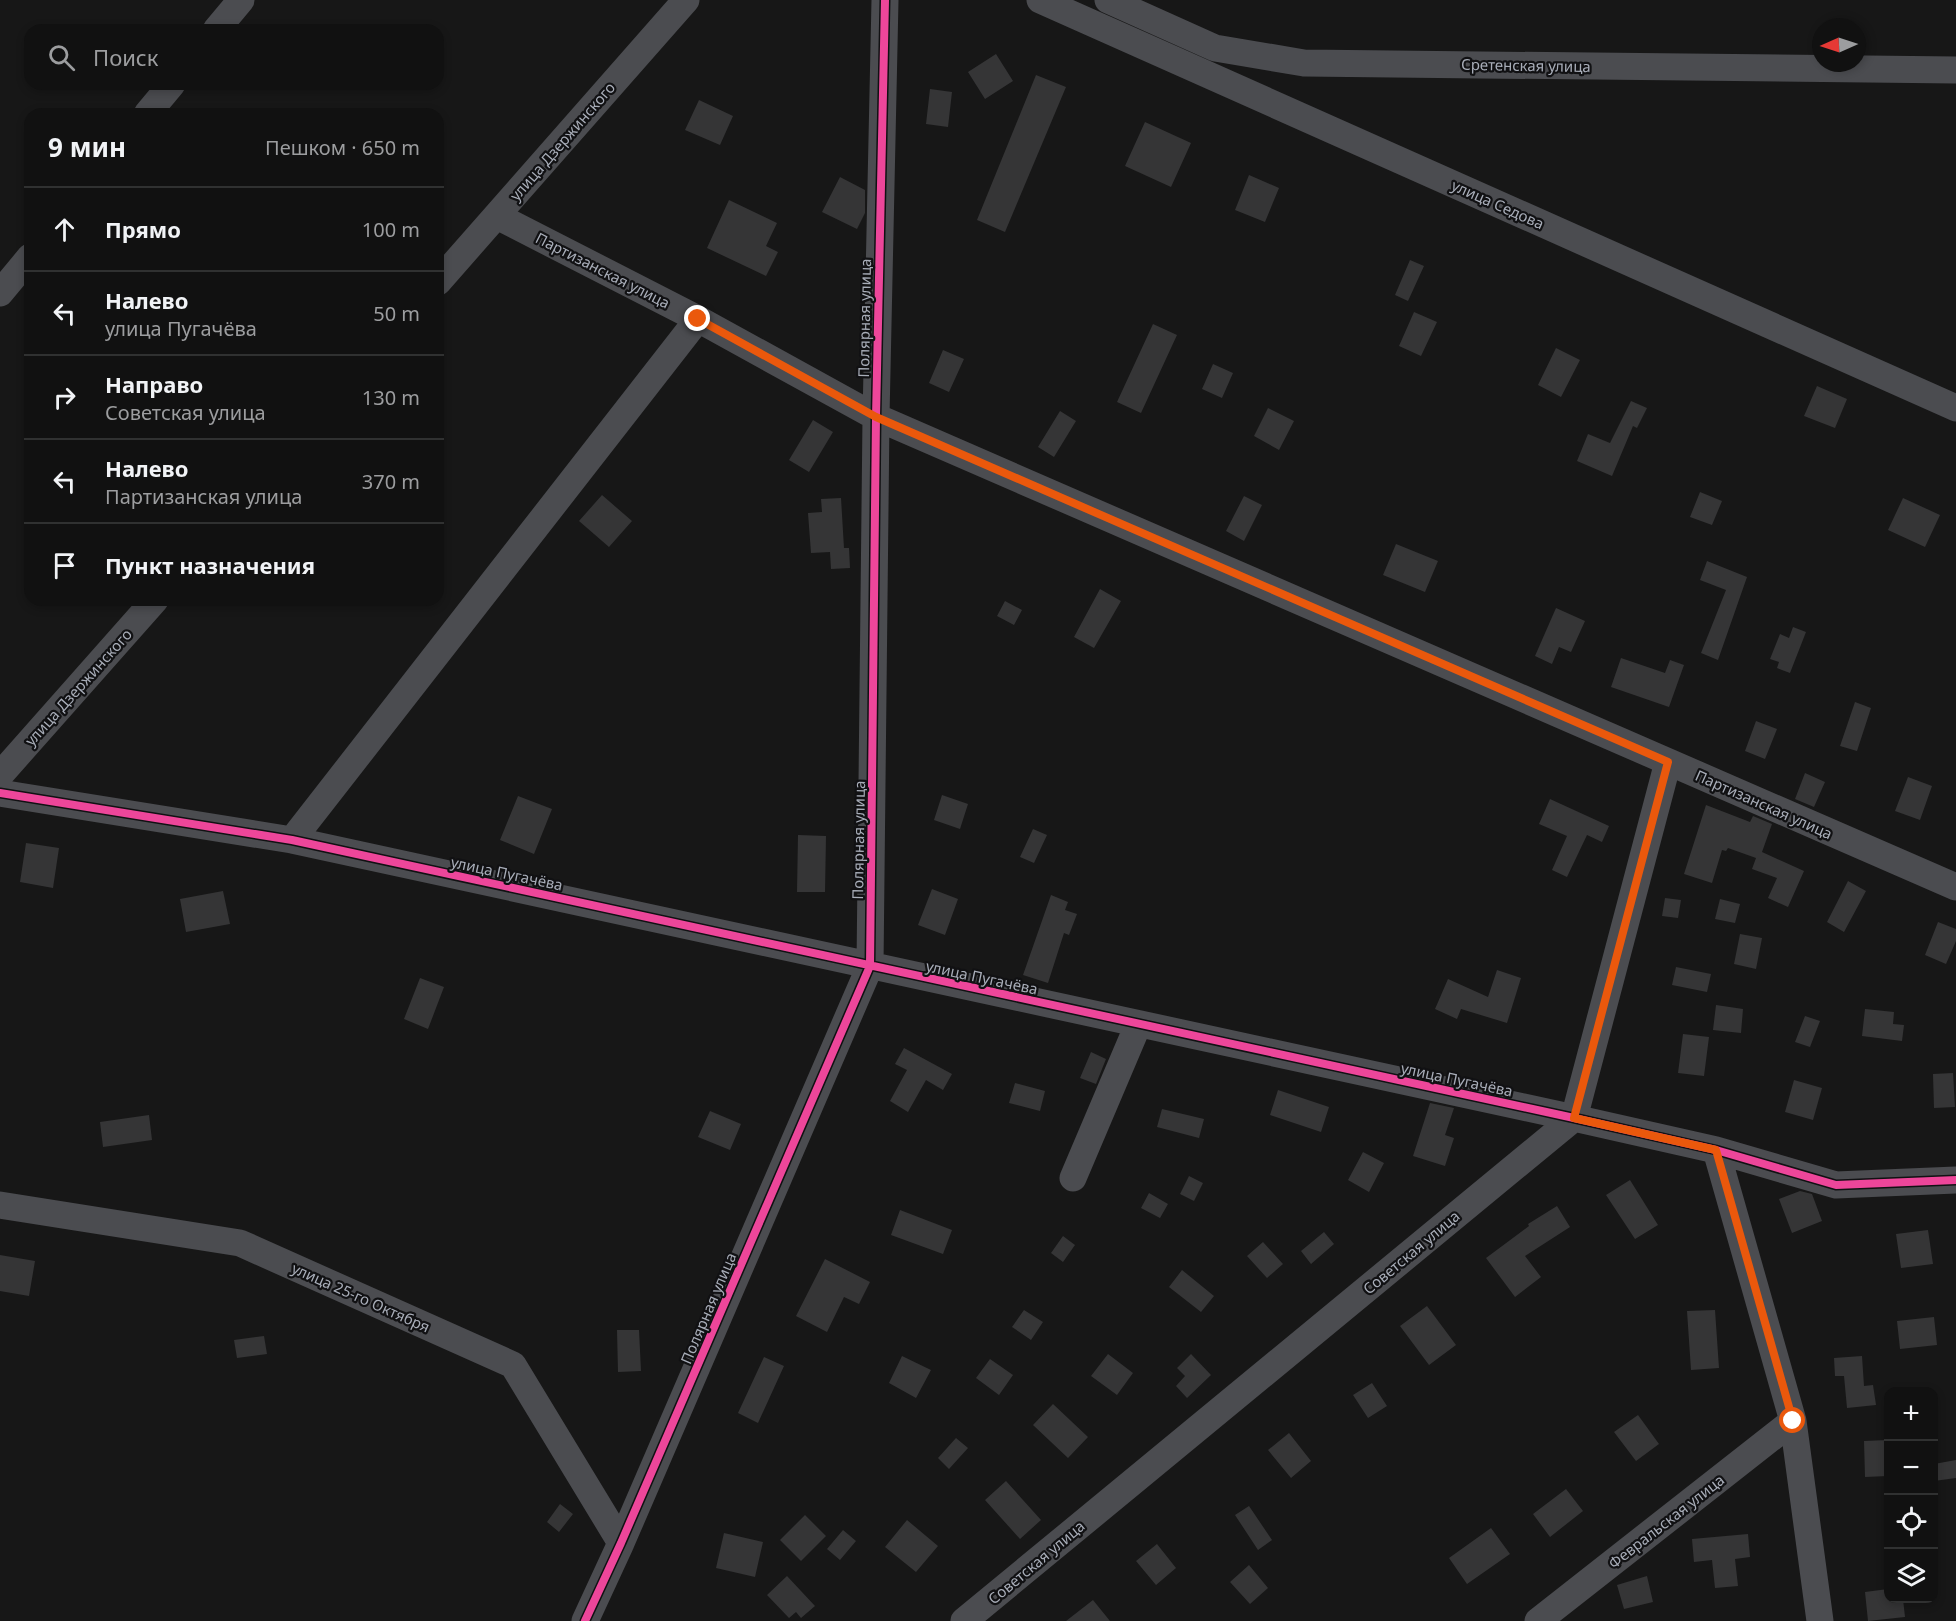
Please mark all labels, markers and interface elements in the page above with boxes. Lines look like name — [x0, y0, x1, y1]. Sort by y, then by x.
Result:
north arrow — [1812, 18, 1866, 72]
search box — [24, 24, 444, 90]
icon: search — [45, 41, 78, 74]
text: Поиск — [93, 42, 158, 72]
street label: Сретенская улица — [1461, 54, 1591, 76]
street label: улица Дзержинского — [505, 77, 619, 205]
text: 9 мин — [48, 129, 126, 165]
text: Пешком · 650 m — [265, 134, 420, 161]
street label: улица Седова — [1449, 175, 1547, 233]
icon: ahead — [48, 213, 81, 246]
text: Прямо — [105, 214, 181, 244]
text: 100 m — [362, 216, 420, 243]
street label: Партизанская улица — [533, 228, 673, 312]
street label: Полярная улица — [853, 258, 875, 378]
text: Налево — [105, 285, 188, 315]
icon: left — [48, 297, 81, 330]
text: 50 m — [373, 300, 420, 327]
route end — [684, 305, 710, 331]
text: улица Пугачёва — [105, 315, 257, 342]
text: Направо — [105, 369, 203, 399]
icon: right — [48, 381, 81, 414]
text: 130 m — [362, 384, 420, 411]
text: Советская улица — [105, 399, 266, 426]
text: Налево — [105, 453, 188, 483]
icon: left — [48, 465, 81, 498]
text: 370 m — [362, 468, 420, 495]
text: Партизанская улица — [105, 483, 302, 510]
icon: arrive — [48, 549, 81, 582]
text: Пункт назначения — [105, 550, 315, 580]
street label: улица Дзержинского — [20, 624, 136, 750]
street label: Партизанская улица — [1692, 765, 1836, 843]
street label: Полярная улица — [847, 780, 869, 900]
street label: улица Пугачёва — [449, 851, 565, 895]
street label: улица Пугачёва — [924, 955, 1040, 999]
street label: улица Пугачёва — [1399, 1057, 1515, 1101]
street label: Советская улица — [1358, 1206, 1464, 1298]
street label: Полярная улица — [676, 1249, 740, 1367]
street label: улица 25-го Октября — [289, 1258, 433, 1336]
map controls — [1884, 1387, 1938, 1603]
button: + — [1884, 1387, 1938, 1441]
route start — [1779, 1407, 1805, 1433]
button: − — [1884, 1441, 1938, 1495]
street label: Февральская улица — [1604, 1469, 1728, 1573]
button: locate — [1884, 1495, 1938, 1549]
street label: Советская улица — [983, 1516, 1089, 1608]
button: layers — [1884, 1549, 1938, 1603]

